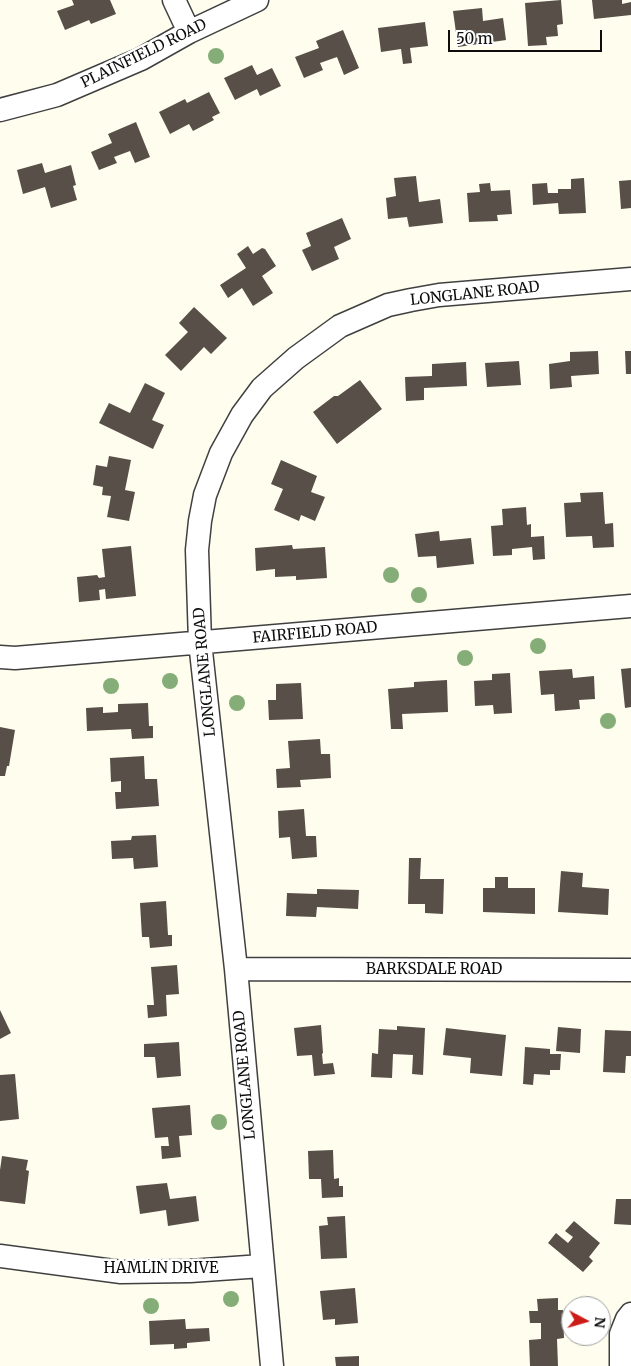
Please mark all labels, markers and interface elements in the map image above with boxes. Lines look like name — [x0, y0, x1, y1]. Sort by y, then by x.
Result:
street label: PLAINFIELD ROAD — [78, 16, 210, 92]
scale bar — [451, 20, 605, 52]
text: 50 m — [456, 29, 493, 48]
street label: LONGLANE ROAD — [409, 278, 541, 310]
street label: LONGLANE ROAD — [190, 606, 220, 738]
street label: FAIRFIELD ROAD — [252, 619, 378, 647]
street label: BARKSDALE ROAD — [366, 961, 502, 979]
street label: LONGLANE ROAD — [230, 1009, 260, 1141]
street label: HAMLIN DRIVE — [104, 1260, 218, 1278]
north arrow — [561, 1296, 611, 1346]
text: N — [590, 1316, 609, 1329]

